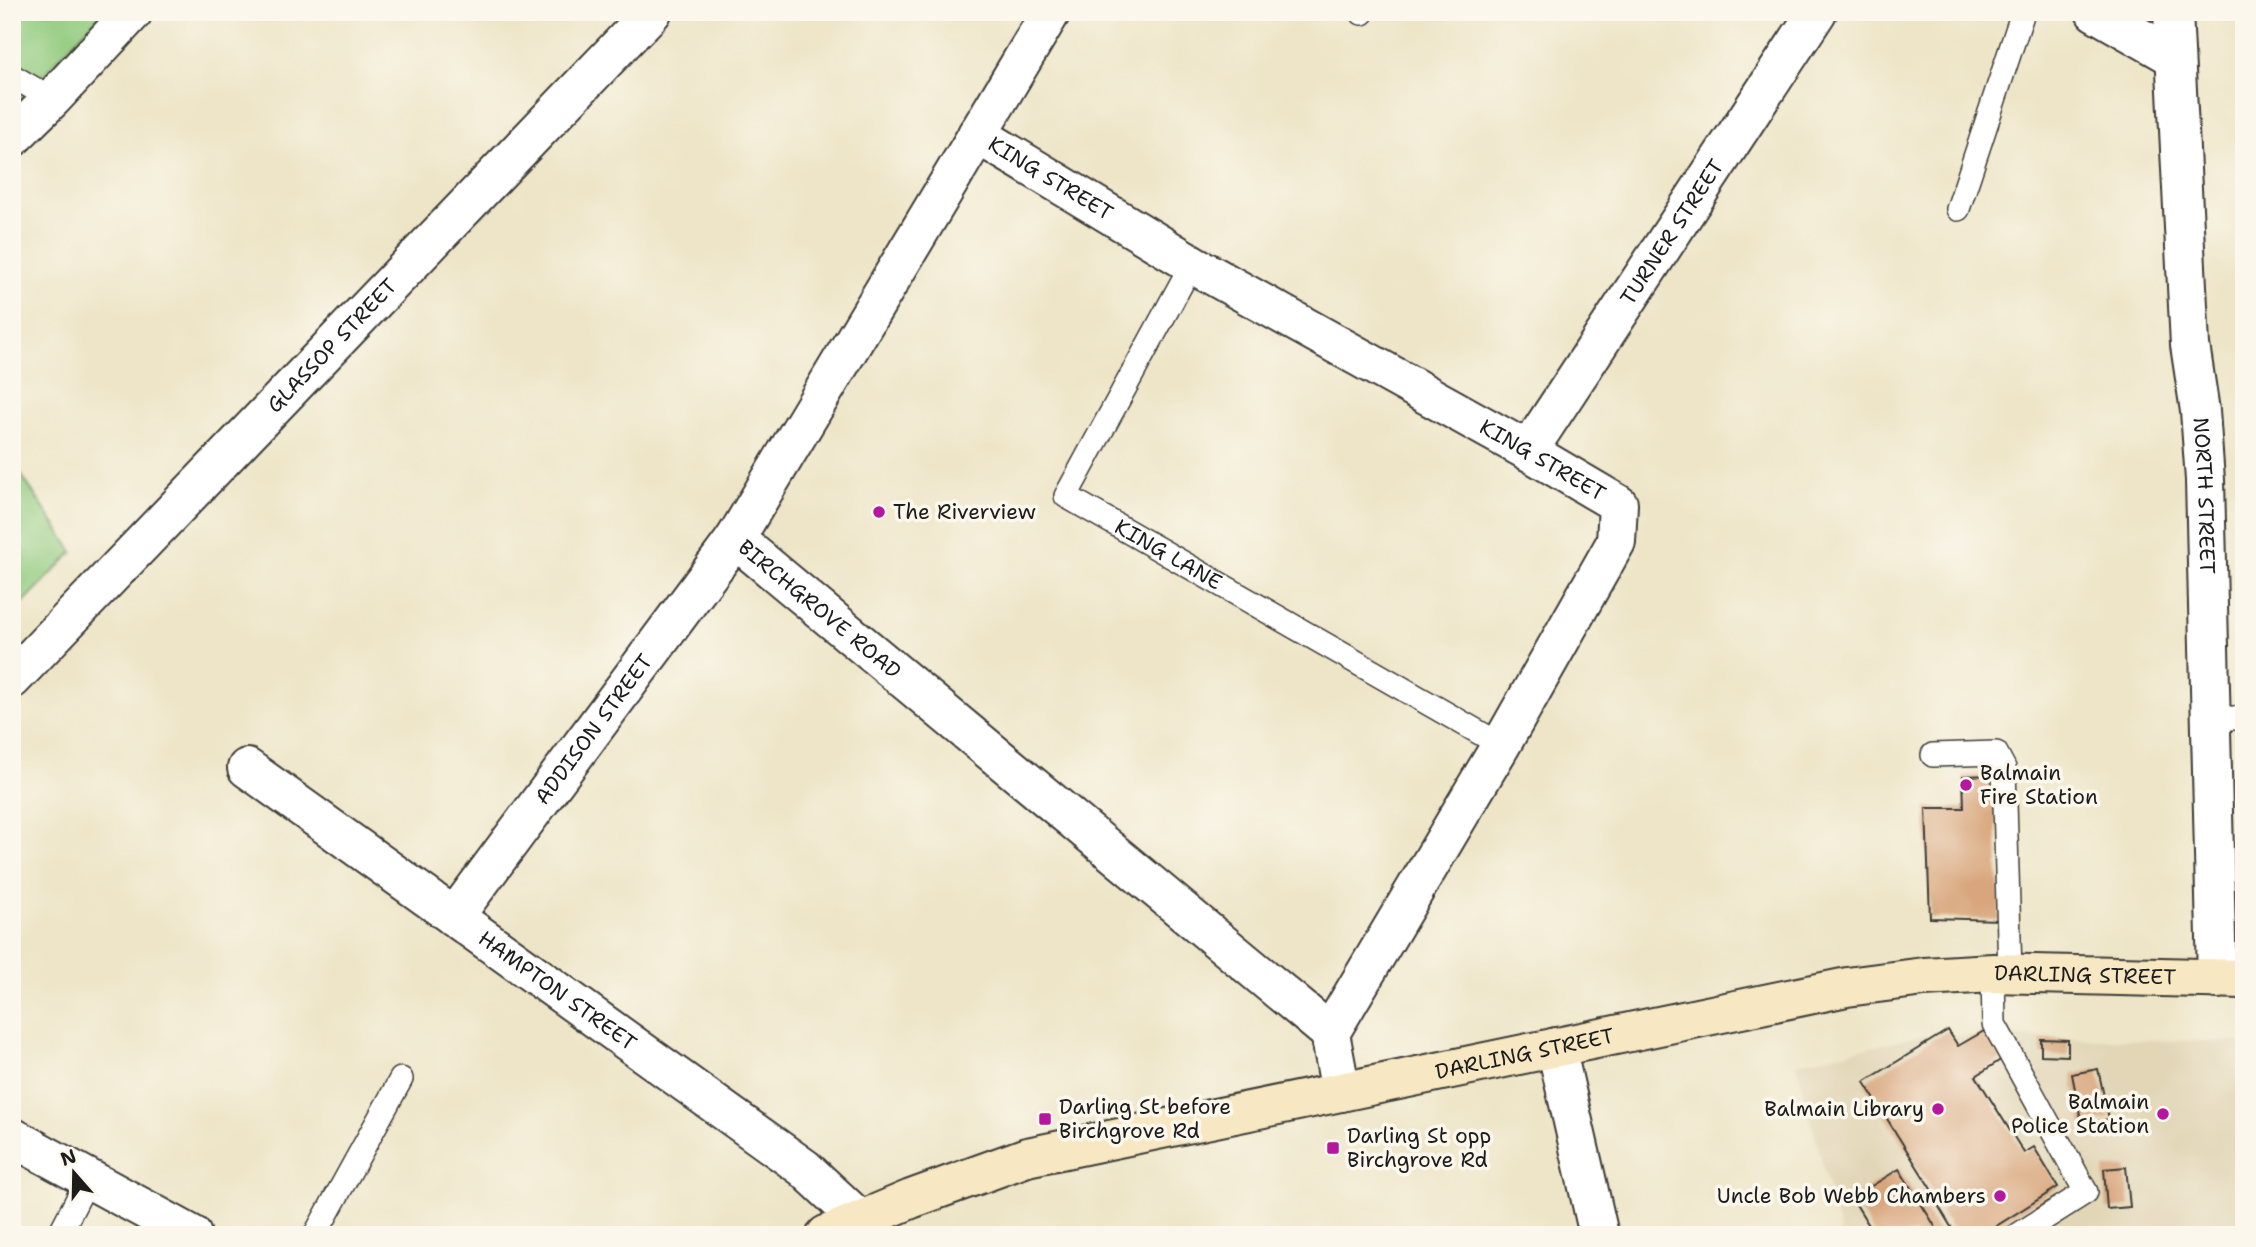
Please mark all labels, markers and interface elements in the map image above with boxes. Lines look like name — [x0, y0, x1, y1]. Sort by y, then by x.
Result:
street label: KING STREET — [983, 130, 1118, 227]
street label: TURNER STREET — [1614, 154, 1730, 310]
street label: GLASSOP STREET — [261, 272, 403, 419]
street label: KING STREET — [1475, 413, 1611, 508]
street label: NORTH STREET — [2186, 416, 2221, 574]
place label: The Riverview — [893, 498, 1036, 526]
marker: The Riverview — [871, 504, 887, 520]
street label: KING LANE — [1110, 513, 1227, 596]
street label: BIRCHGROVE ROAD — [732, 533, 907, 685]
street label: ADDISON STREET — [528, 648, 659, 810]
place label: Balmain Fire Station — [1980, 759, 2098, 811]
marker: Balmain Fire Station — [1958, 777, 1974, 793]
street label: HAMPTON STREET — [473, 924, 642, 1057]
street label: DARLING STREET — [1994, 959, 2176, 991]
street label: DARLING STREET — [1433, 1022, 1617, 1086]
place label: Balmain Police Station — [2011, 1088, 2149, 1140]
place label: Darling St before Birchgrove Rd — [1059, 1093, 1231, 1145]
place label: Balmain Library — [1764, 1095, 1924, 1123]
marker: Balmain Library — [1930, 1101, 1946, 1117]
marker: Balmain Police Station — [2155, 1106, 2171, 1122]
marker: Darling St before Birchgrove Rd — [1037, 1111, 1053, 1127]
place label: Darling St opp Birchgrove Rd — [1347, 1122, 1491, 1174]
north arrow — [38, 1138, 108, 1208]
marker: Darling St opp Birchgrove Rd — [1325, 1140, 1341, 1156]
text: N — [57, 1143, 80, 1172]
place label: Uncle Bob Webb Chambers — [1717, 1182, 1986, 1210]
marker: Uncle Bob Webb Chambers — [1992, 1188, 2008, 1204]

